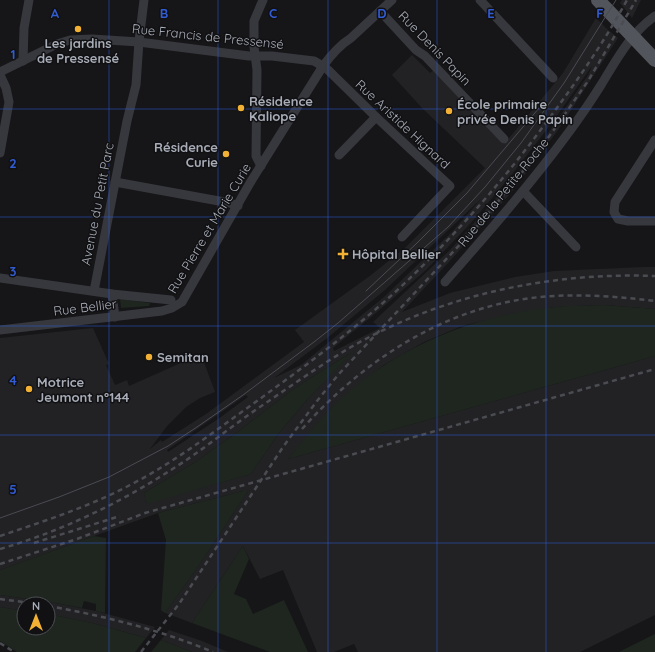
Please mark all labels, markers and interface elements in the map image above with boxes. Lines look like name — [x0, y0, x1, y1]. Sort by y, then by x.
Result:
text: A — [51, 5, 60, 21]
text: B — [160, 5, 168, 21]
text: C — [269, 5, 277, 21]
text: D — [377, 5, 387, 21]
text: E — [487, 5, 495, 21]
text: F — [596, 5, 604, 21]
street label: Rue Denis Papin — [395, 7, 475, 89]
street label: Rue Francis de Pressensé — [131, 20, 285, 52]
marker: Les jardins de Pressensé — [73, 24, 83, 34]
place label: Les jardins de Pressensé — [37, 35, 119, 66]
text: 1 — [10, 46, 16, 62]
street label: Rue Aristide Hignard — [352, 76, 454, 172]
place label: Résidence Kaliope — [249, 93, 313, 124]
place label: École primaire privée Denis Papin — [457, 96, 573, 127]
marker: Résidence Kaliope — [236, 103, 246, 113]
marker: École primaire privée Denis Papin — [444, 106, 454, 116]
street label: Rue de la Petite Roche — [454, 134, 552, 250]
place label: Résidence Curie — [154, 139, 218, 170]
street label: Avenue du Petit Parc — [77, 141, 117, 266]
marker: Résidence Curie — [221, 149, 231, 159]
text: 2 — [9, 155, 17, 171]
street label: Rue Pierre et Marie Curie — [164, 160, 254, 296]
place label: Hôpital Bellier — [352, 246, 441, 262]
marker: Hôpital Bellier — [337, 248, 349, 260]
text: 3 — [10, 263, 17, 279]
street label: Rue Bellier — [52, 295, 118, 319]
place label: Semitan — [157, 349, 209, 365]
marker: Semitan — [144, 352, 154, 362]
text: 4 — [9, 372, 17, 388]
place label: Motrice Jeumont n°144 — [37, 374, 130, 405]
marker: Motrice Jeumont n°144 — [24, 384, 34, 394]
text: 5 — [9, 481, 17, 497]
north arrow — [16, 596, 56, 636]
text: N — [32, 599, 40, 613]

